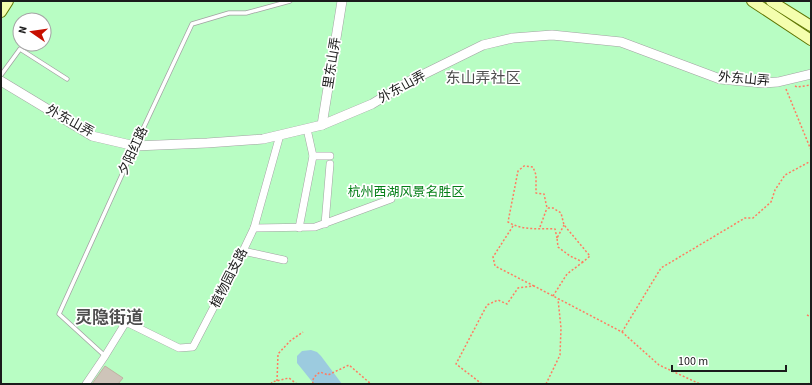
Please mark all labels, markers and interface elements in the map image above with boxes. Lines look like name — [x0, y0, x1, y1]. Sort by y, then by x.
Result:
north arrow — [12, 12, 52, 52]
text: N — [15, 25, 31, 35]
street label: 里东山弄 — [319, 36, 345, 90]
street label: 外东山弄 — [375, 67, 429, 107]
district label: 东山弄社区 — [445, 68, 521, 89]
street label: 外东山弄 — [717, 68, 771, 90]
street label: 外东山弄 — [43, 101, 97, 141]
street label: 夕阳红路 — [114, 124, 152, 178]
park label: 杭州西湖风景名胜区 — [347, 183, 465, 201]
street label: 植物园支路 — [206, 245, 252, 311]
district label: 灵隐街道 — [75, 306, 143, 330]
scale bar — [672, 347, 786, 373]
text: 100 m — [678, 353, 708, 370]

